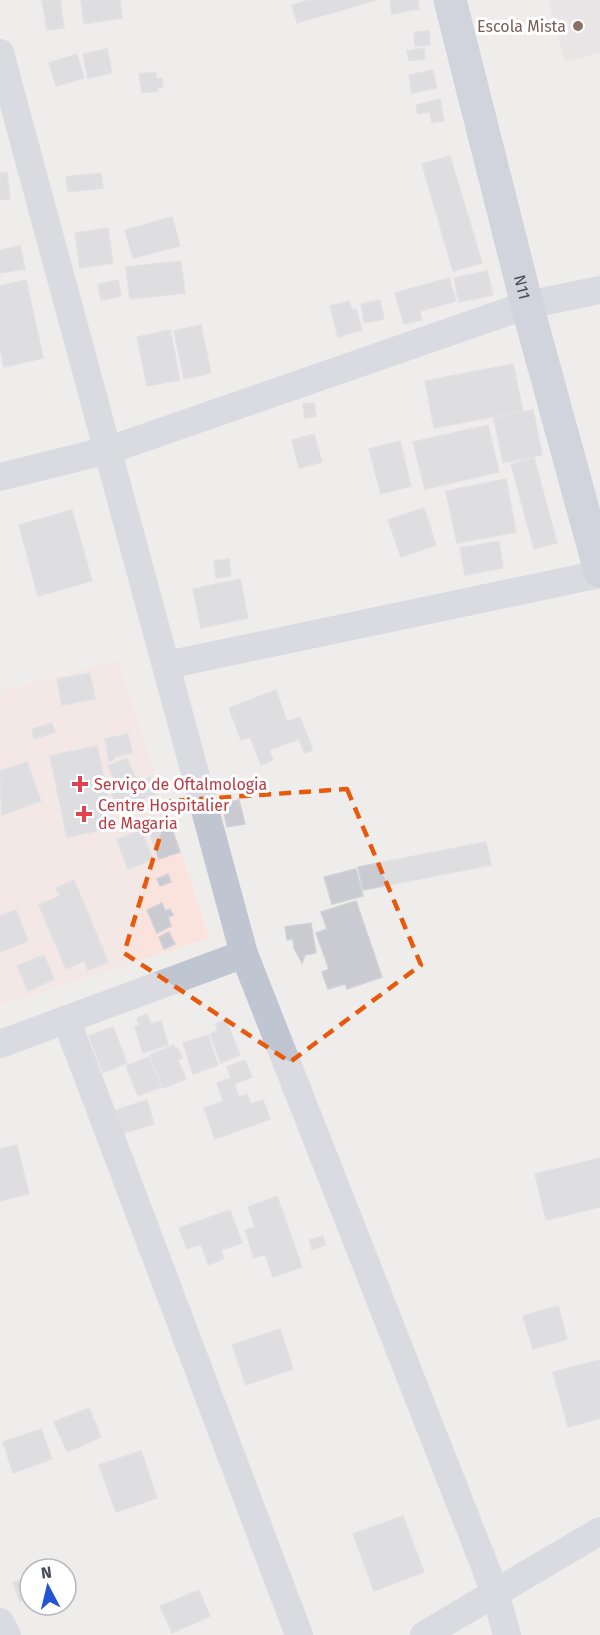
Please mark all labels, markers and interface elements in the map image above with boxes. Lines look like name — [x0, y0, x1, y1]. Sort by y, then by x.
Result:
place label: Escola Mista — [477, 17, 566, 36]
marker: Escola Mista — [571, 19, 585, 33]
street label: N11 — [510, 273, 534, 301]
marker: Serviço de Oftalmologia — [71, 775, 89, 793]
place label: Serviço de Oftalmologia — [94, 775, 267, 795]
place label: Centre Hospitalier de Magaria — [98, 796, 230, 833]
marker: Centre Hospitalier de Magaria — [75, 805, 93, 823]
north arrow — [18, 1557, 78, 1617]
text: N — [40, 1563, 53, 1583]

